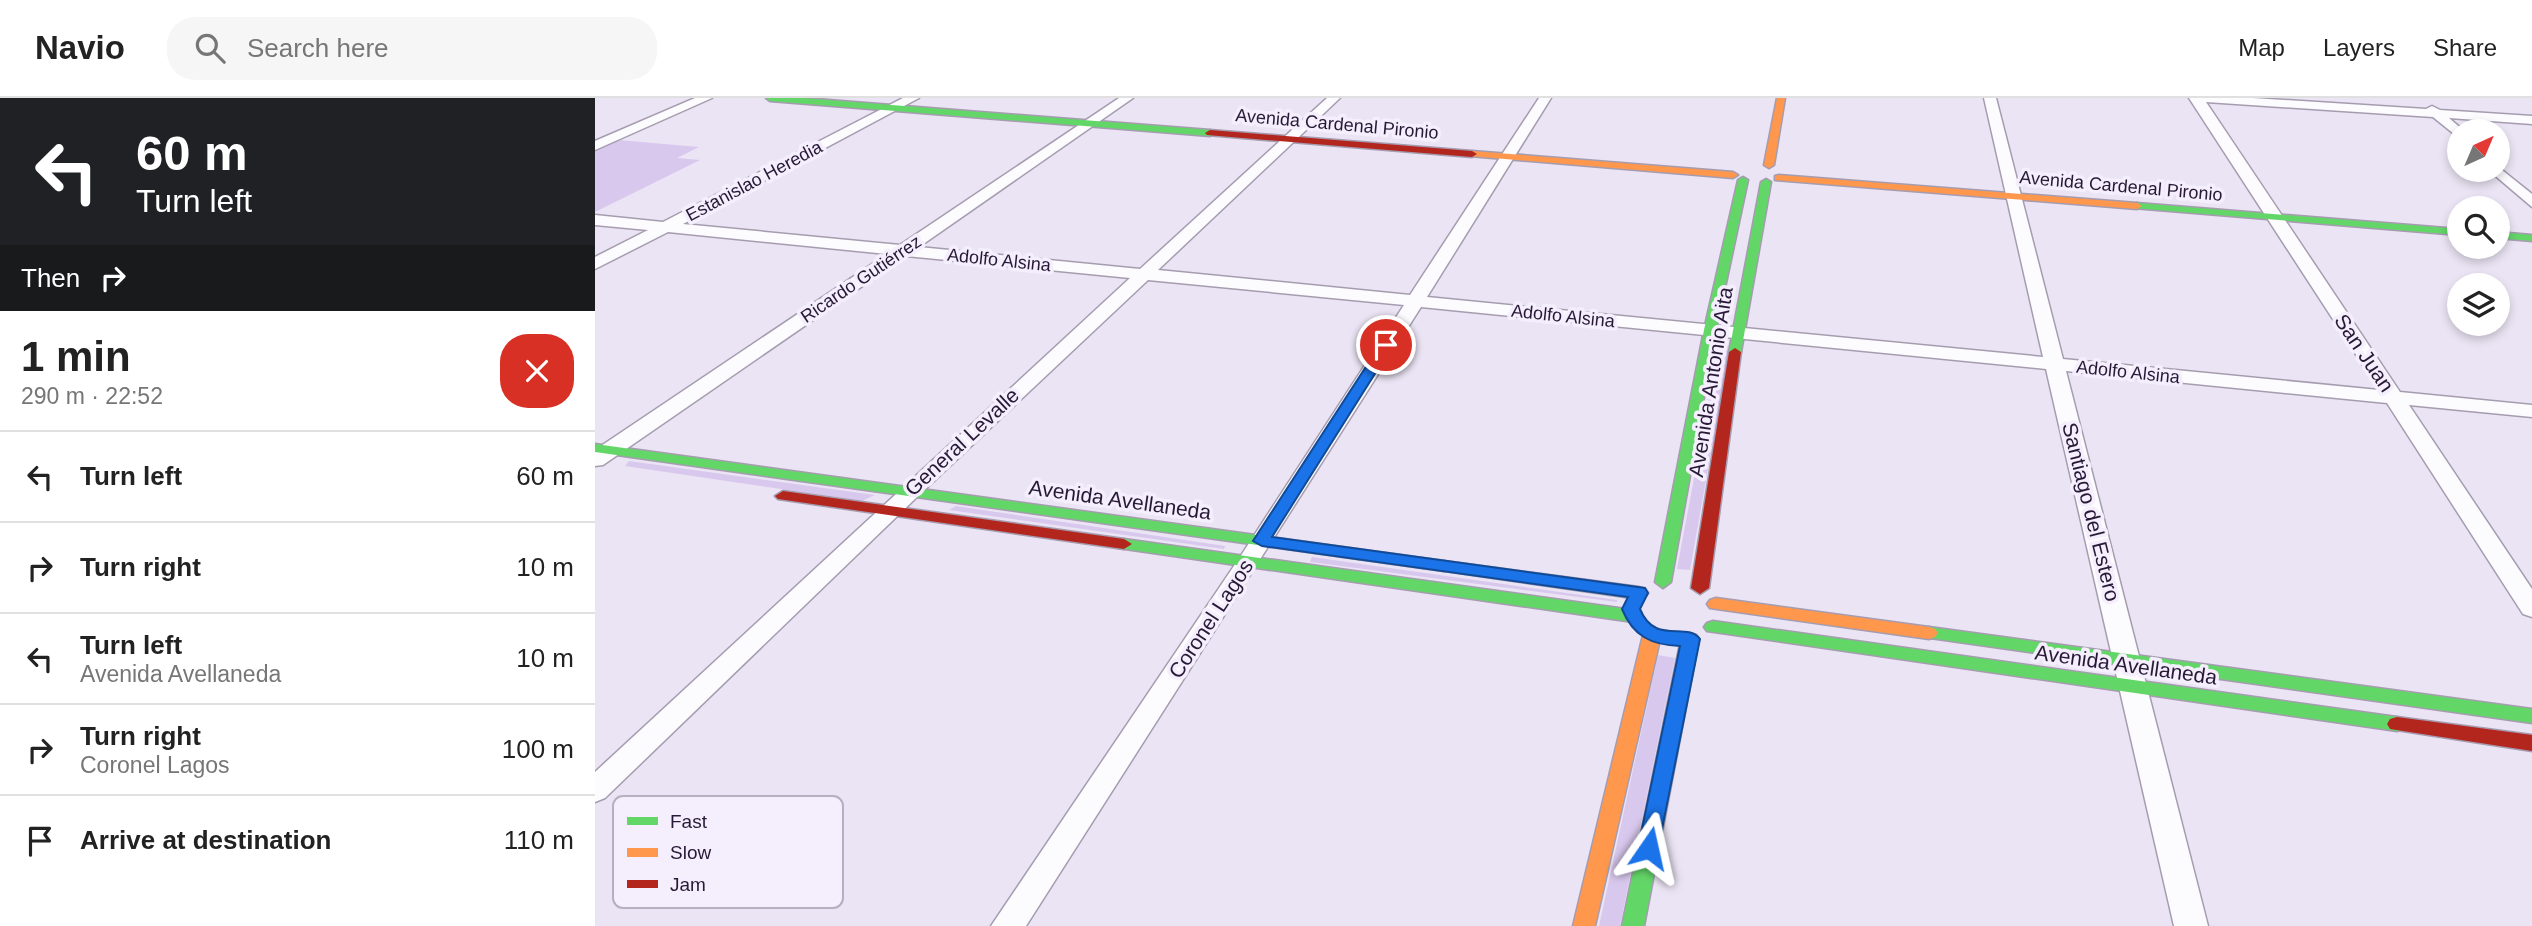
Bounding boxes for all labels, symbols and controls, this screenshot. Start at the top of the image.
search box [167,17,657,80]
text: Navio [35,29,125,66]
icon: search [191,29,229,67]
text: Search here [247,33,389,63]
text: Map [2238,34,2285,61]
text: Layers [2323,34,2395,61]
text: Share [2433,34,2497,61]
street label: Avenida Cardenal Pironio [1235,105,1439,143]
north arrow [2447,119,2509,182]
map controls [2447,119,2510,336]
icon: left [21,126,112,217]
text: 60 m [136,126,248,180]
street label: Estanislao Heredia [683,136,826,225]
street label: Avenida Cardenal Pironio [2019,167,2223,205]
text: Turn left [136,183,252,219]
button: search [2447,196,2510,259]
street label: Ricardo Gutiérrez [797,231,925,327]
street label: Adolfo Alsina [946,245,1053,275]
icon: right [94,259,132,297]
text: Then [21,263,80,293]
button: layers [2447,273,2510,336]
street label: Avenida Antonio Aita [1684,285,1737,479]
street label: Adolfo Alsina [1510,301,1617,331]
street label: San Juan [2330,310,2399,396]
pin [1356,315,1416,375]
icon: arrive [1367,326,1405,364]
text: 1 min [21,333,131,380]
button: close [500,334,574,408]
street label: Adolfo Alsina [2075,357,2182,387]
text: 290 m · 22:52 [21,383,163,409]
street label: General Levalle [900,383,1023,500]
street label: Santiago del Estero [2058,420,2125,604]
icon: left [21,458,59,496]
text: Turn left [80,461,182,491]
text: 60 m [516,461,574,491]
street label: Avenida Avellaneda [1027,475,1213,524]
icon: right [21,549,59,587]
text: Turn right [80,552,201,582]
text: 10 m [516,552,574,582]
street label: Coronel Lagos [1164,555,1257,682]
text: Turn left [80,630,182,660]
icon: left [21,640,59,678]
street label: Avenida Avellaneda [2033,640,2219,689]
text: 10 m [516,643,574,673]
text: Avenida Avellaneda [80,661,281,687]
text: Turn right [80,721,201,751]
icon: right [21,731,59,769]
text: 100 m [502,734,574,764]
text: Coronel Lagos [80,752,230,778]
legend [613,796,843,908]
text: Fast [670,811,708,832]
position arrow [1612,811,1686,885]
icon: arrive [21,822,59,860]
text: Arrive at destination [80,825,331,855]
text: 110 m [504,825,574,855]
text: Slow [670,842,711,863]
text: Jam [670,874,706,895]

